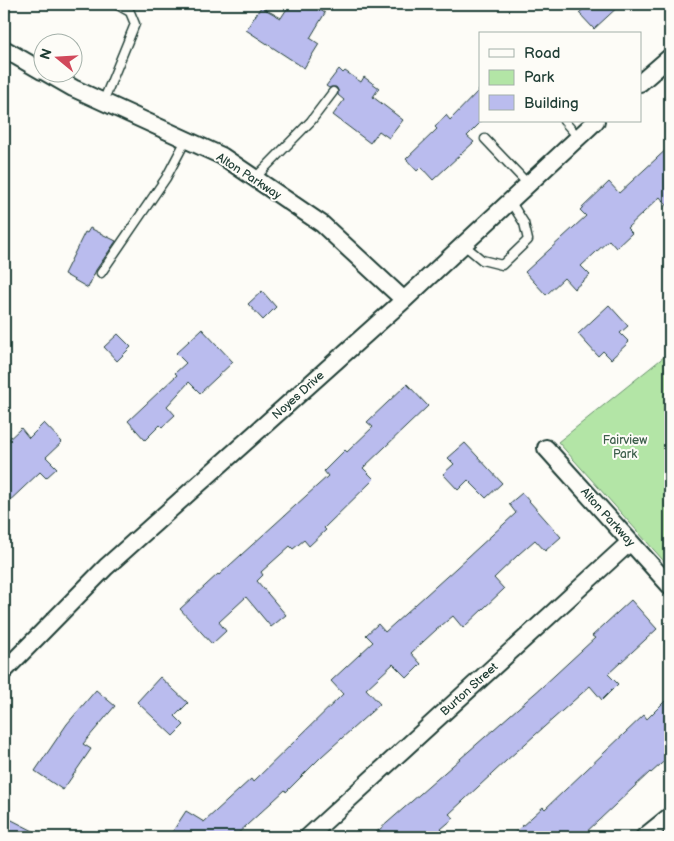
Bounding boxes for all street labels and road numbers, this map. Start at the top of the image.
street label: Alton Parkway [213,150,284,203]
street label: Noyes Drive [269,368,327,423]
street label: Alton Parkway [577,485,638,550]
street label: Burton Street [437,659,501,719]

